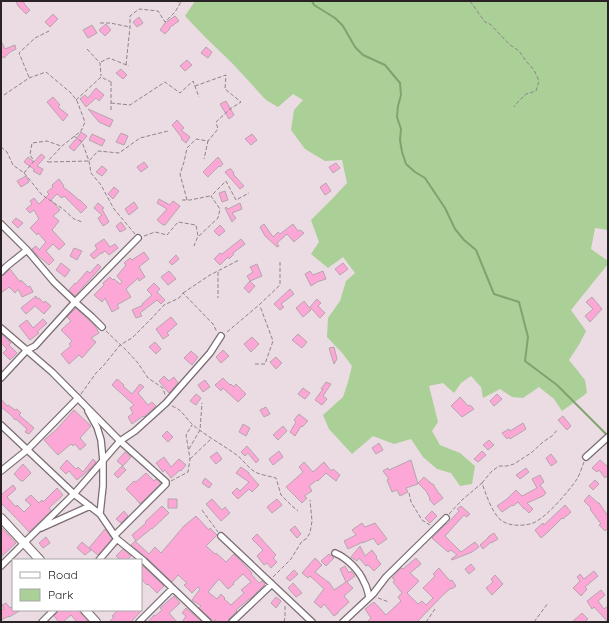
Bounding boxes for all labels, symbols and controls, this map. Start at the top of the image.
legend [12,559,142,611]
text: Road [48,567,78,582]
text: Park [48,587,73,602]

